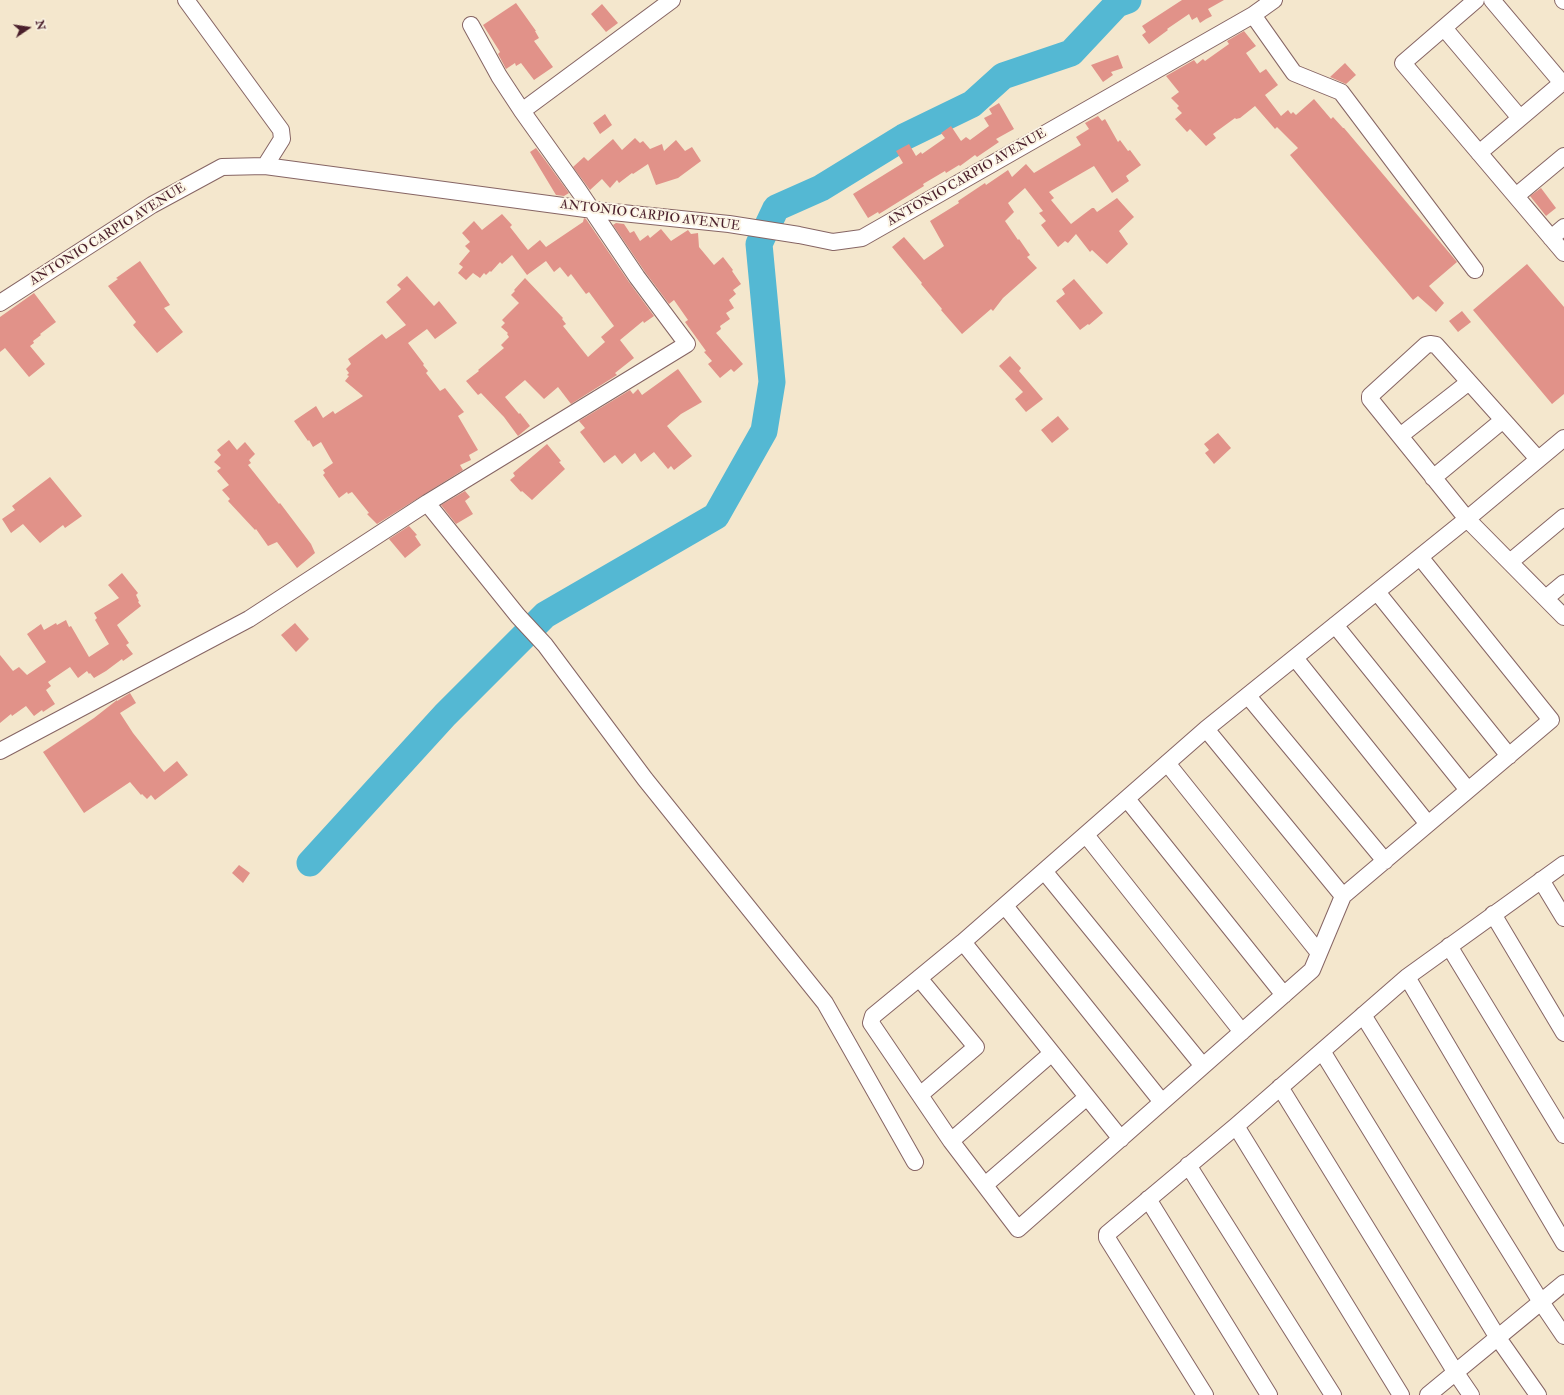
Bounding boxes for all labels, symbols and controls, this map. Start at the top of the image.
north arrow [8,8,48,48]
text: N [33,19,48,31]
street label: ANTONIO CARPIO AVENUE [885,126,1049,230]
street label: ANTONIO CARPIO AVENUE [27,180,189,290]
street label: ANTONIO CARPIO AVENUE [559,197,741,235]

